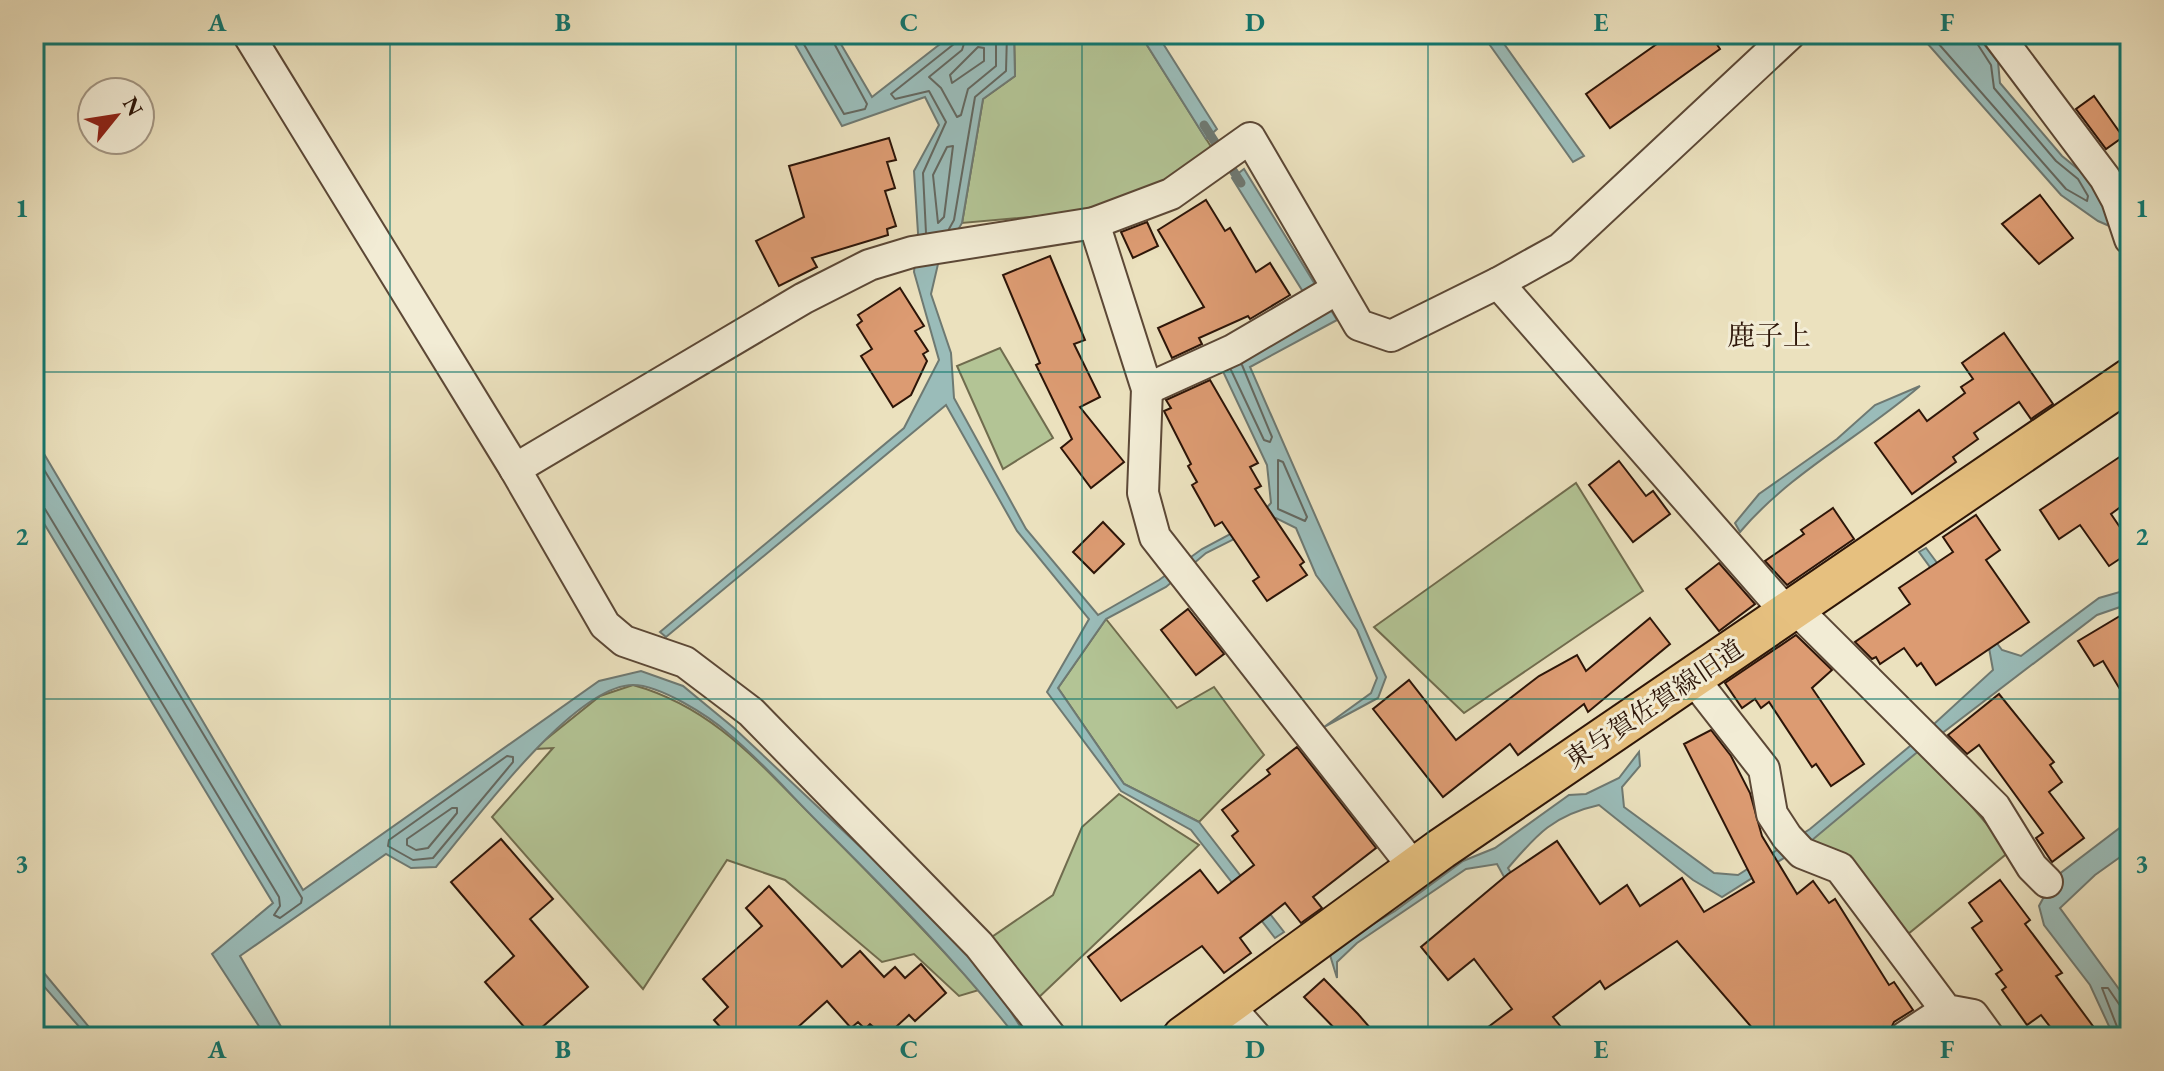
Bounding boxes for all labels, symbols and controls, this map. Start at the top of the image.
text: A [207,5,227,39]
text: B [555,5,571,39]
text: C [900,5,918,39]
text: D [1245,5,1265,39]
text: E [1594,5,1609,39]
text: F [1940,5,1954,39]
north arrow [76,76,156,156]
text: N [116,91,150,121]
text: 1 [15,191,29,225]
text: 1 [2135,191,2149,225]
district label: 鹿子上 [1727,317,1811,353]
text: 2 [15,519,29,553]
text: 2 [2135,519,2149,553]
street label: 東与賀佐賀線旧道 [1558,632,1750,776]
text: 3 [15,846,29,880]
text: 3 [2135,846,2149,880]
text: A [207,1032,227,1066]
text: B [555,1032,571,1066]
text: C [900,1032,918,1066]
text: D [1245,1032,1265,1066]
text: E [1594,1032,1609,1066]
text: F [1940,1032,1954,1066]

